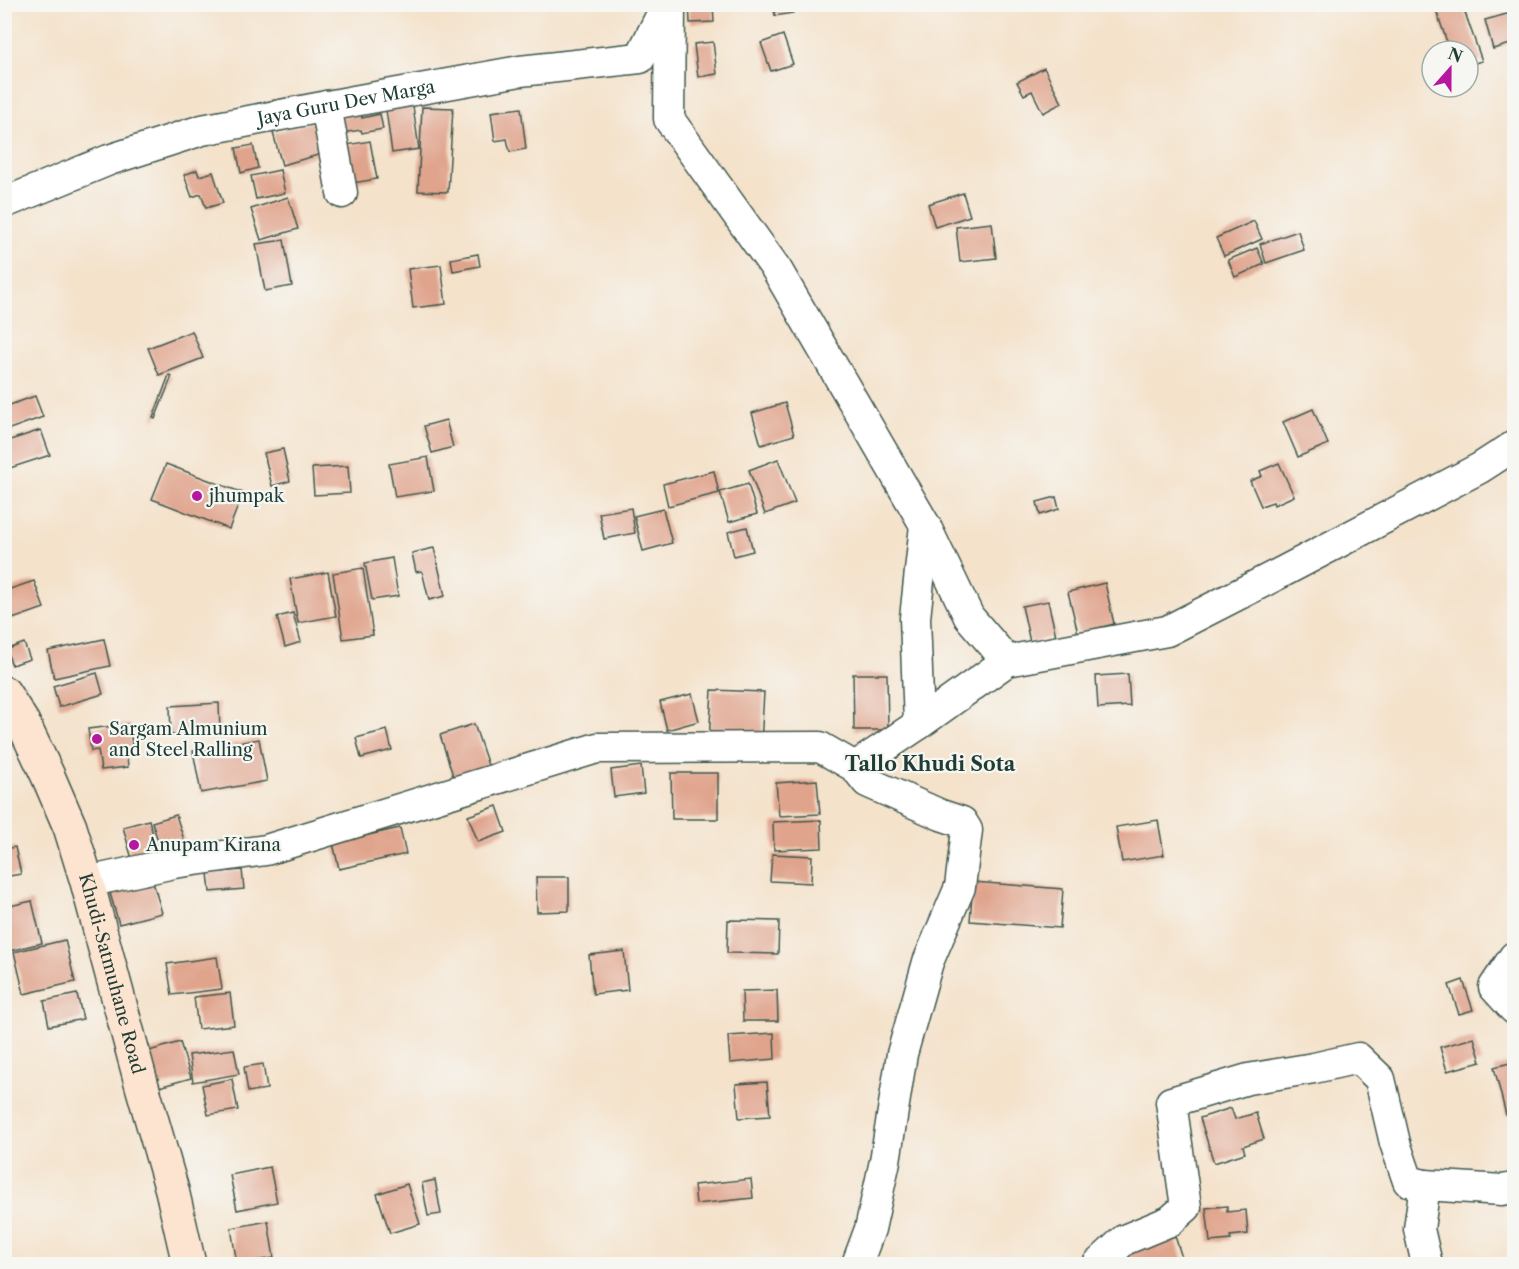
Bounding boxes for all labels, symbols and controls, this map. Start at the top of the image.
north arrow [1420,39,1480,99]
text: N [1445,43,1466,67]
street label: Jaya Guru Dev Marga [253,75,437,131]
place label: jhumpak [206,485,286,507]
marker: jhumpak [190,489,204,503]
place label: Sargam Almunium and Steel Ralling [109,718,268,761]
marker: Sargam Almunium and Steel Ralling [90,732,104,746]
district label: Tallo Khudi Sota [845,752,1016,776]
place label: Anupam Kirana [145,834,282,856]
marker: Anupam Kirana [127,838,141,852]
street label: Khudi-Satmuhane Road [74,870,149,1076]

